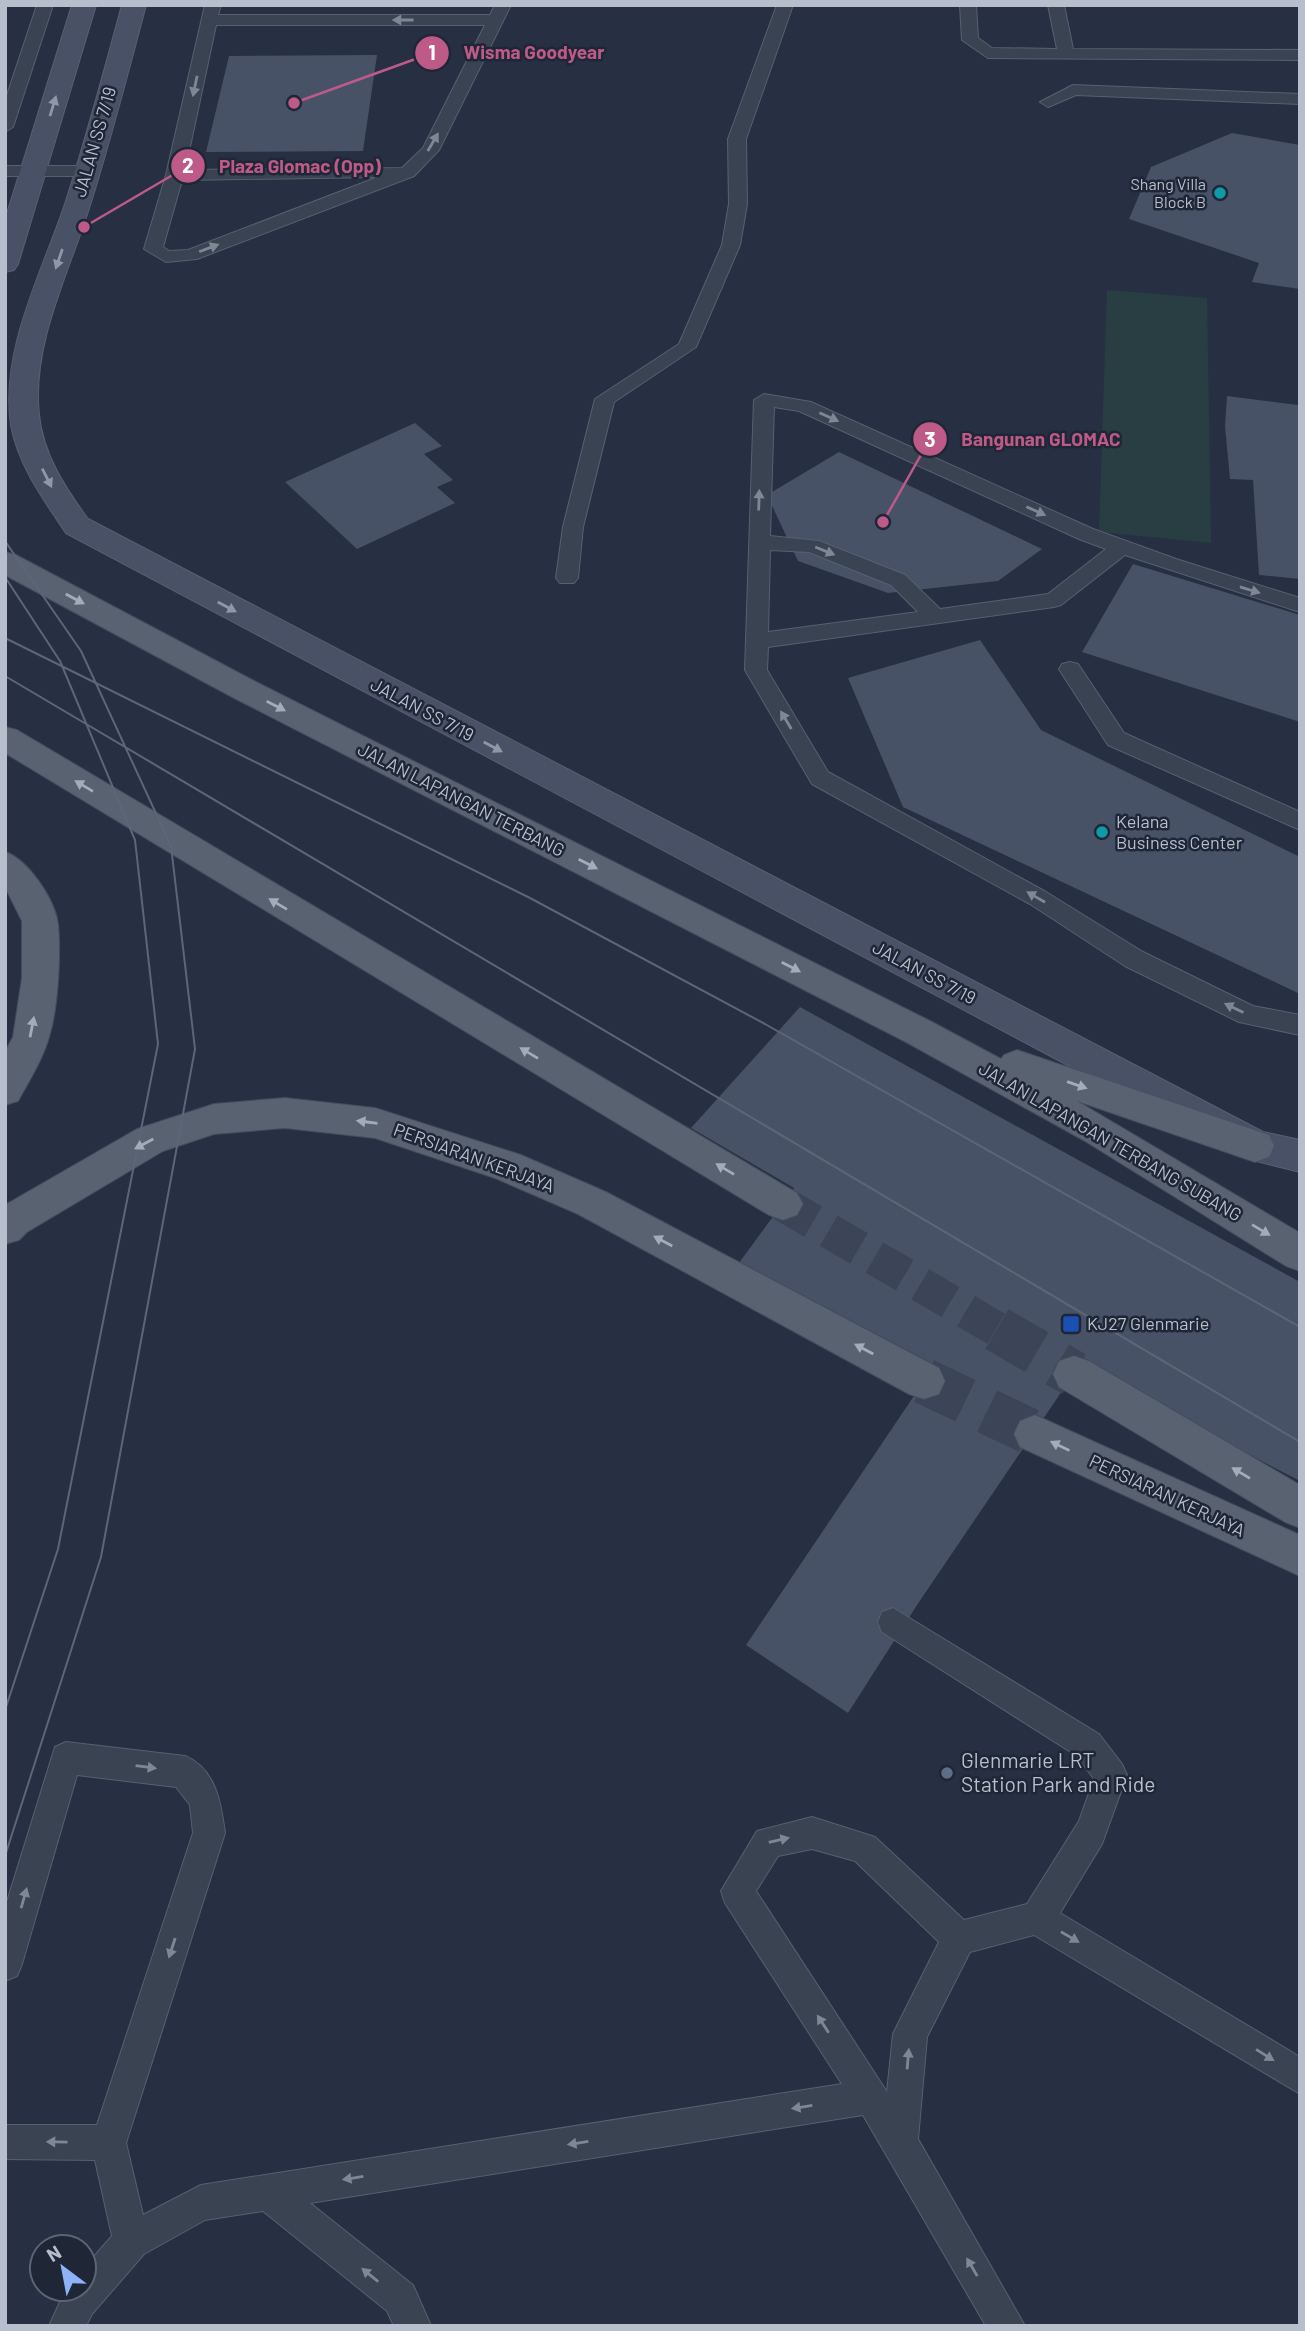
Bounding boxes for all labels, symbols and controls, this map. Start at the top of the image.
one-way arrow [391,14,413,26]
callout: Wisma Goodyear [415,33,618,73]
text: 1 [428,39,436,64]
text: Wisma Goodyear [464,40,605,63]
one-way arrow [189,75,200,97]
street label: JALAN SS 7/19 [68,84,120,199]
one-way arrow [49,95,59,116]
one-way arrow [426,133,439,152]
callout: Plaza Glomac (Opp) [170,146,395,186]
text: 2 [182,152,194,177]
text: Plaza Glomac (Opp) [219,154,381,177]
place label: Shang Villa Block B [1130,174,1206,211]
marker: Shang Villa Block B [1212,185,1228,201]
one-way arrow [198,243,219,254]
one-way arrow [53,249,64,270]
one-way arrow [819,411,839,423]
callout: Bangunan GLOMAC [913,419,1135,459]
text: 3 [924,426,936,451]
text: Bangunan GLOMAC [961,427,1121,450]
one-way arrow [41,468,52,488]
one-way arrow [754,489,765,511]
one-way arrow [1026,505,1046,517]
one-way arrow [815,545,836,556]
one-way arrow [1239,585,1260,595]
one-way arrow [65,593,85,604]
one-way arrow [217,601,237,612]
street label: JALAN SS 7/19 [367,673,478,746]
one-way arrow [266,700,286,712]
one-way arrow [779,710,792,729]
street label: JALAN LAPANGAN TERBANG [354,737,568,861]
one-way arrow [483,741,503,752]
one-way arrow [74,779,93,792]
place label: Kelana Business Center [1116,810,1243,853]
marker: Kelana Business Center [1094,824,1110,840]
one-way arrow [578,859,598,870]
one-way arrow [1027,891,1046,903]
one-way arrow [268,898,288,910]
street label: JALAN SS 7/19 [869,936,980,1009]
one-way arrow [781,962,801,973]
one-way arrow [1224,1003,1244,1014]
one-way arrow [27,1016,38,1038]
one-way arrow [519,1047,539,1059]
street label: JALAN LAPANGAN TERBANG SUBANG [975,1057,1246,1226]
one-way arrow [1066,1081,1087,1091]
one-way arrow [355,1116,377,1127]
street label: PERSIARAN KERJAYA [391,1118,558,1196]
one-way arrow [135,1138,154,1150]
one-way arrow [715,1163,734,1175]
one-way arrow [1252,1224,1271,1236]
one-way arrow [653,1235,673,1247]
place label: KJ27 Glenmarie [1087,1312,1209,1334]
marker: KJ27 Glenmarie [1061,1314,1081,1334]
one-way arrow [854,1343,873,1355]
one-way arrow [1050,1440,1070,1451]
street label: PERSIARAN KERJAYA [1086,1449,1249,1541]
one-way arrow [1231,1468,1251,1480]
place label: Glenmarie LRT Station Park and Ride [961,1747,1155,1796]
one-way arrow [136,1762,158,1773]
marker: Glenmarie LRT Station Park and Ride [939,1765,955,1781]
one-way arrow [768,1834,790,1845]
one-way arrow [20,1887,30,1908]
one-way arrow [1061,1931,1080,1943]
one-way arrow [166,1937,177,1958]
one-way arrow [816,2014,829,2033]
one-way arrow [902,2048,913,2070]
one-way arrow [1255,2048,1274,2061]
one-way arrow [791,2102,813,2113]
one-way arrow [46,2137,68,2148]
one-way arrow [567,2138,589,2149]
one-way arrow [342,2173,364,2184]
north arrow [28,2233,98,2303]
text: N [42,2240,65,2266]
one-way arrow [966,2257,978,2276]
one-way arrow [362,2267,380,2282]

